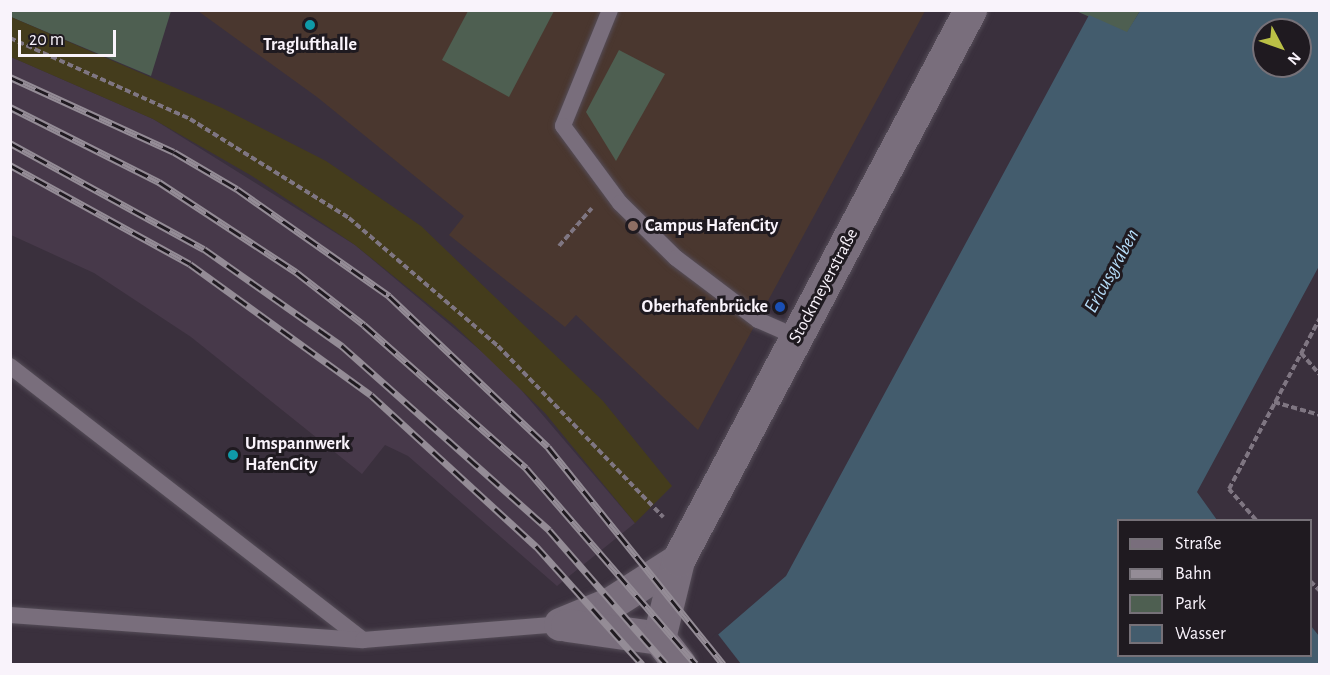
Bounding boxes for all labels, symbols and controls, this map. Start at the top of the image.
scale bar [21,18,118,56]
marker: Traglufthalle [303,18,317,32]
north arrow [1252,18,1312,78]
text: 20 m [29,31,64,49]
place label: Traglufthalle [263,34,357,56]
text: N [1284,49,1304,68]
place label: Campus HafenCity [645,215,778,237]
marker: Campus HafenCity [626,219,640,233]
street label: Stockmeyerstraße [785,225,863,347]
water label: Ericusgraben [1079,225,1145,317]
place label: Oberhafenbrücke [642,296,768,318]
marker: Oberhafenbrücke [773,300,787,314]
place label: Umspannwerk HafenCity [245,434,350,476]
marker: Umspannwerk HafenCity [226,448,240,462]
legend [1117,519,1312,657]
text: Straße [1175,535,1221,553]
text: Bahn [1175,565,1211,583]
text: Park [1175,595,1206,613]
text: Wasser [1175,625,1226,643]

